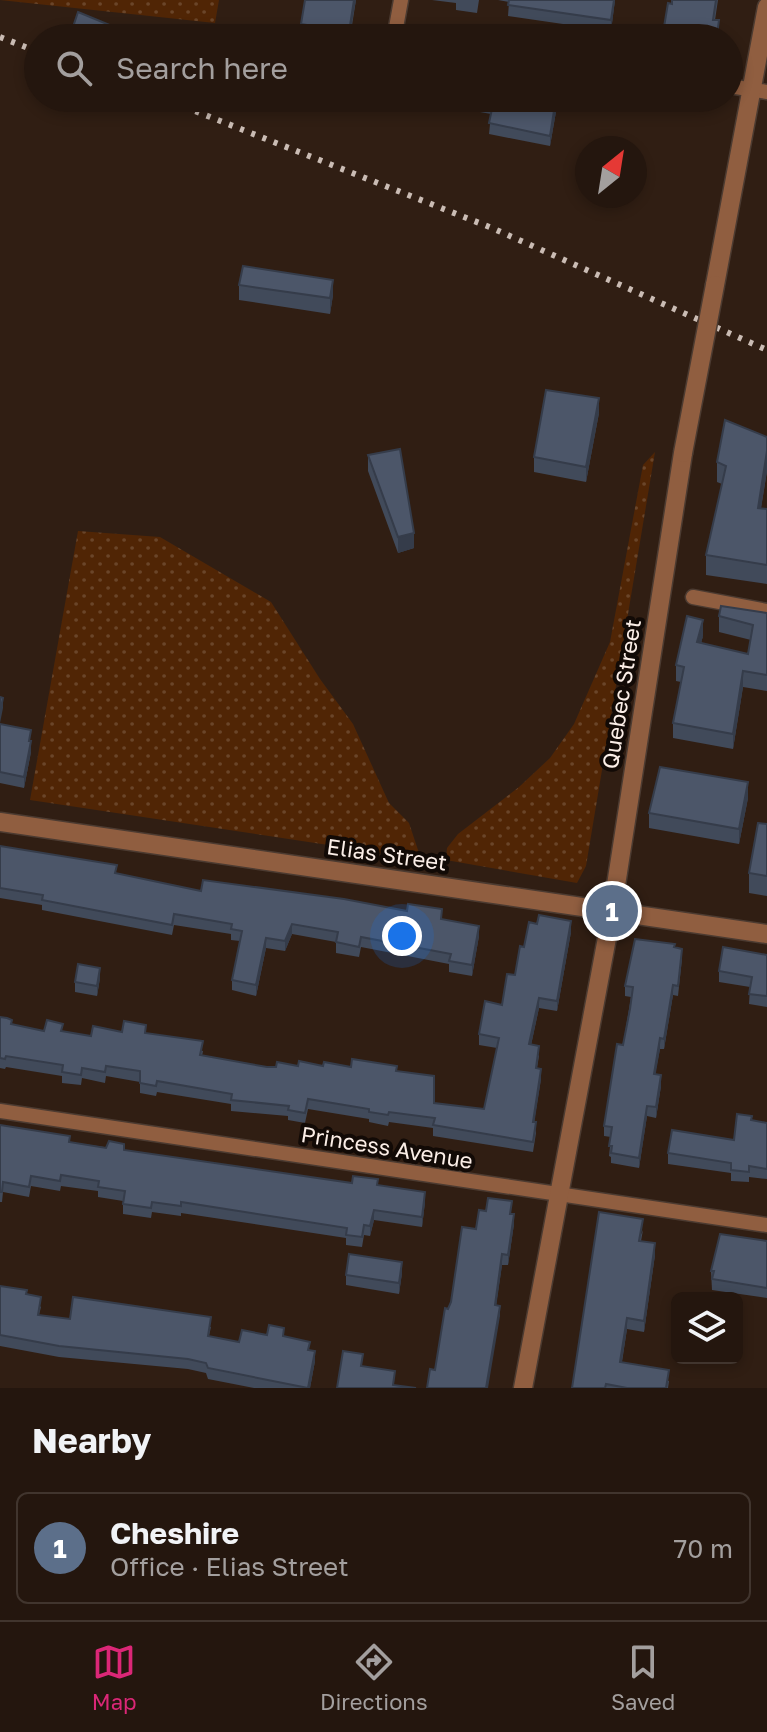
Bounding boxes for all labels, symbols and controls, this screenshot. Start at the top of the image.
search box [24,24,743,112]
icon: search [52,46,96,90]
text: Search here [116,50,288,86]
north arrow [575,136,647,208]
street label: Quebec Street [596,617,646,771]
street label: Elias Street [325,832,449,876]
pin: 1 [586,881,638,941]
your location [382,916,422,956]
street label: Princess Avenue [299,1120,475,1174]
map controls [671,1292,743,1364]
button: layers [671,1292,743,1364]
text: Nearby [32,1420,152,1460]
text: Cheshire [110,1515,239,1551]
text: 1 [53,1533,67,1564]
text: 70 m [674,1533,733,1564]
text: Office · Elias Street [110,1551,349,1582]
tab: Map [92,1640,137,1715]
tab: Directions [320,1640,428,1715]
tab: Saved [611,1640,675,1715]

